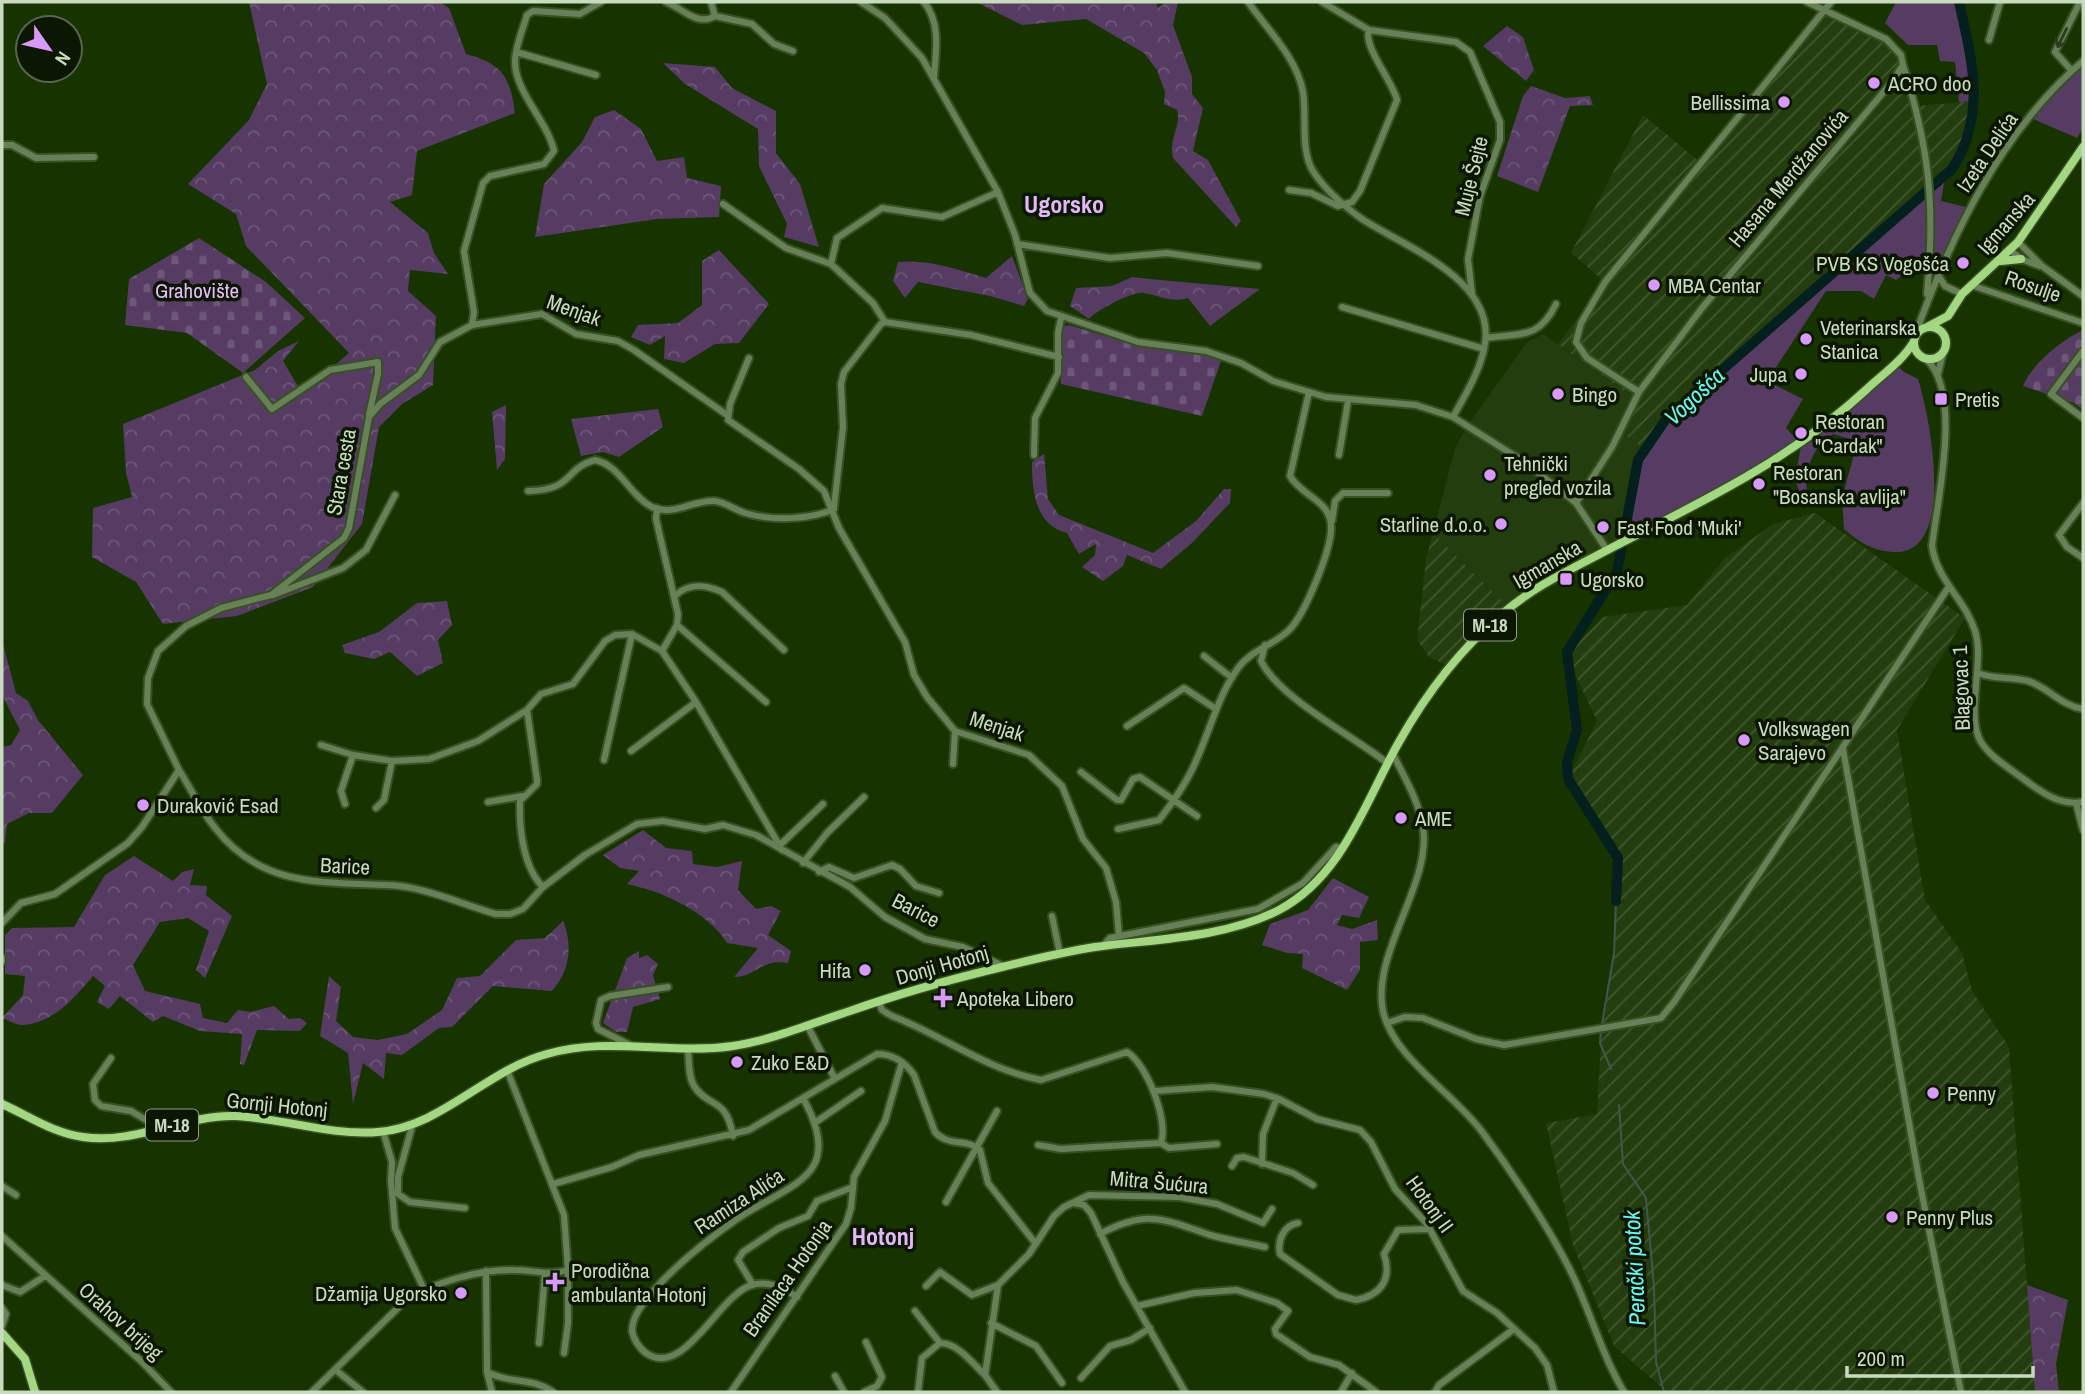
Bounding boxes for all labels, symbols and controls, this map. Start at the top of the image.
north arrow [14,14,84,84]
one-way arrow [2055,27,2068,48]
text: N [49,47,77,70]
place label: ACRO doo [1887,69,1971,98]
marker: ACRO doo [1866,75,1882,91]
place label: Bellissima [1691,88,1770,117]
marker: Bellissima [1776,94,1792,110]
street label: Hasana Merdžanovića [1722,102,1855,253]
street label: Izeta Delića [1950,106,2025,198]
street label: Muje Šejte [1447,133,1495,219]
street label: Igmanska [1971,185,2042,261]
district label: Ugorsko [1024,188,1104,220]
place label: PVB KS Vogošća [1816,249,1949,278]
marker: PVB KS Vogošća [1955,255,1971,271]
street label: Rosulje [2001,263,2065,309]
place label: MBA Centar [1668,271,1761,300]
park label: Grahovište [155,276,239,305]
marker: MBA Centar [1646,277,1662,293]
street label: Menjak [543,287,605,333]
place label: Veterinarska Stanica [1820,313,1917,366]
marker: Veterinarska Stanica [1798,331,1814,347]
water label: Vogošća [1657,360,1731,432]
place label: Jupa [1750,360,1787,389]
marker: Jupa [1793,366,1809,382]
place label: Bingo [1572,380,1617,409]
place label: Pretis [1955,385,2000,414]
marker: Bingo [1550,386,1566,402]
marker: Pretis [1933,391,1949,407]
place label: Restoran "Cardak" [1815,407,1885,460]
marker: Restoran "Cardak" [1793,425,1809,441]
street label: Stara cesta [319,426,363,517]
place label: Tehnički pregled vozila [1504,449,1612,502]
place label: Restoran "Bosanska avlija" [1773,458,1906,511]
marker: Tehnički pregled vozila [1482,467,1498,483]
marker: Restoran "Bosanska avlija" [1751,476,1767,492]
place label: Starline d.o.o. [1380,510,1487,539]
place label: Fast Food 'Muki' [1617,513,1742,542]
marker: Starline d.o.o. [1493,516,1509,532]
marker: Fast Food 'Muki' [1595,519,1611,535]
street label: Igmanska [1507,533,1587,595]
place label: Ugorsko [1580,565,1644,594]
marker: Ugorsko [1558,571,1574,587]
road number: M-18 [1464,610,1516,640]
street label: Blagovac 1 [1945,645,1977,731]
street label: Menjak [966,704,1028,748]
place label: Volkswagen Sarajevo [1758,714,1850,767]
marker: Volkswagen Sarajevo [1736,732,1752,748]
place label: Duraković Esad [157,791,279,820]
marker: Duraković Esad [135,797,151,813]
place label: AME [1414,804,1452,833]
marker: AME [1393,810,1409,826]
street label: Barice [319,850,371,882]
street label: Barice [887,886,945,934]
street label: Donji Hotonj [892,938,992,992]
place label: Hifa [819,956,851,985]
marker: Hifa [857,962,873,978]
place label: Apoteka Libero [956,984,1074,1013]
marker: Apoteka Libero [935,990,951,1006]
place label: Zuko E&D [751,1048,829,1077]
marker: Zuko E&D [729,1054,745,1070]
place label: Penny [1947,1079,1996,1108]
street label: Gornji Hotonj [225,1085,329,1125]
marker: Penny [1925,1085,1941,1101]
road number: M-18 [146,1110,198,1140]
street label: Ramiza Alića [689,1161,790,1241]
street label: Mitra Šućura [1109,1163,1210,1201]
street label: Hotonj II [1399,1170,1461,1238]
place label: Penny Plus [1906,1203,1993,1232]
water label: Perački potok [1615,1208,1652,1326]
marker: Penny Plus [1884,1209,1900,1225]
street label: Branilaca Hotonja [736,1213,838,1342]
district label: Hotonj [852,1220,914,1252]
place label: Porodična ambulanta Hotonj [571,1256,706,1309]
marker: Porodična ambulanta Hotonj [545,1272,565,1292]
street label: Orahov brijeg [73,1275,170,1367]
place label: Džamija Ugorsko [315,1279,447,1308]
marker: Džamija Ugorsko [453,1285,469,1301]
scale bar [1847,1334,2032,1378]
text: 200 m [1857,1344,1905,1373]

